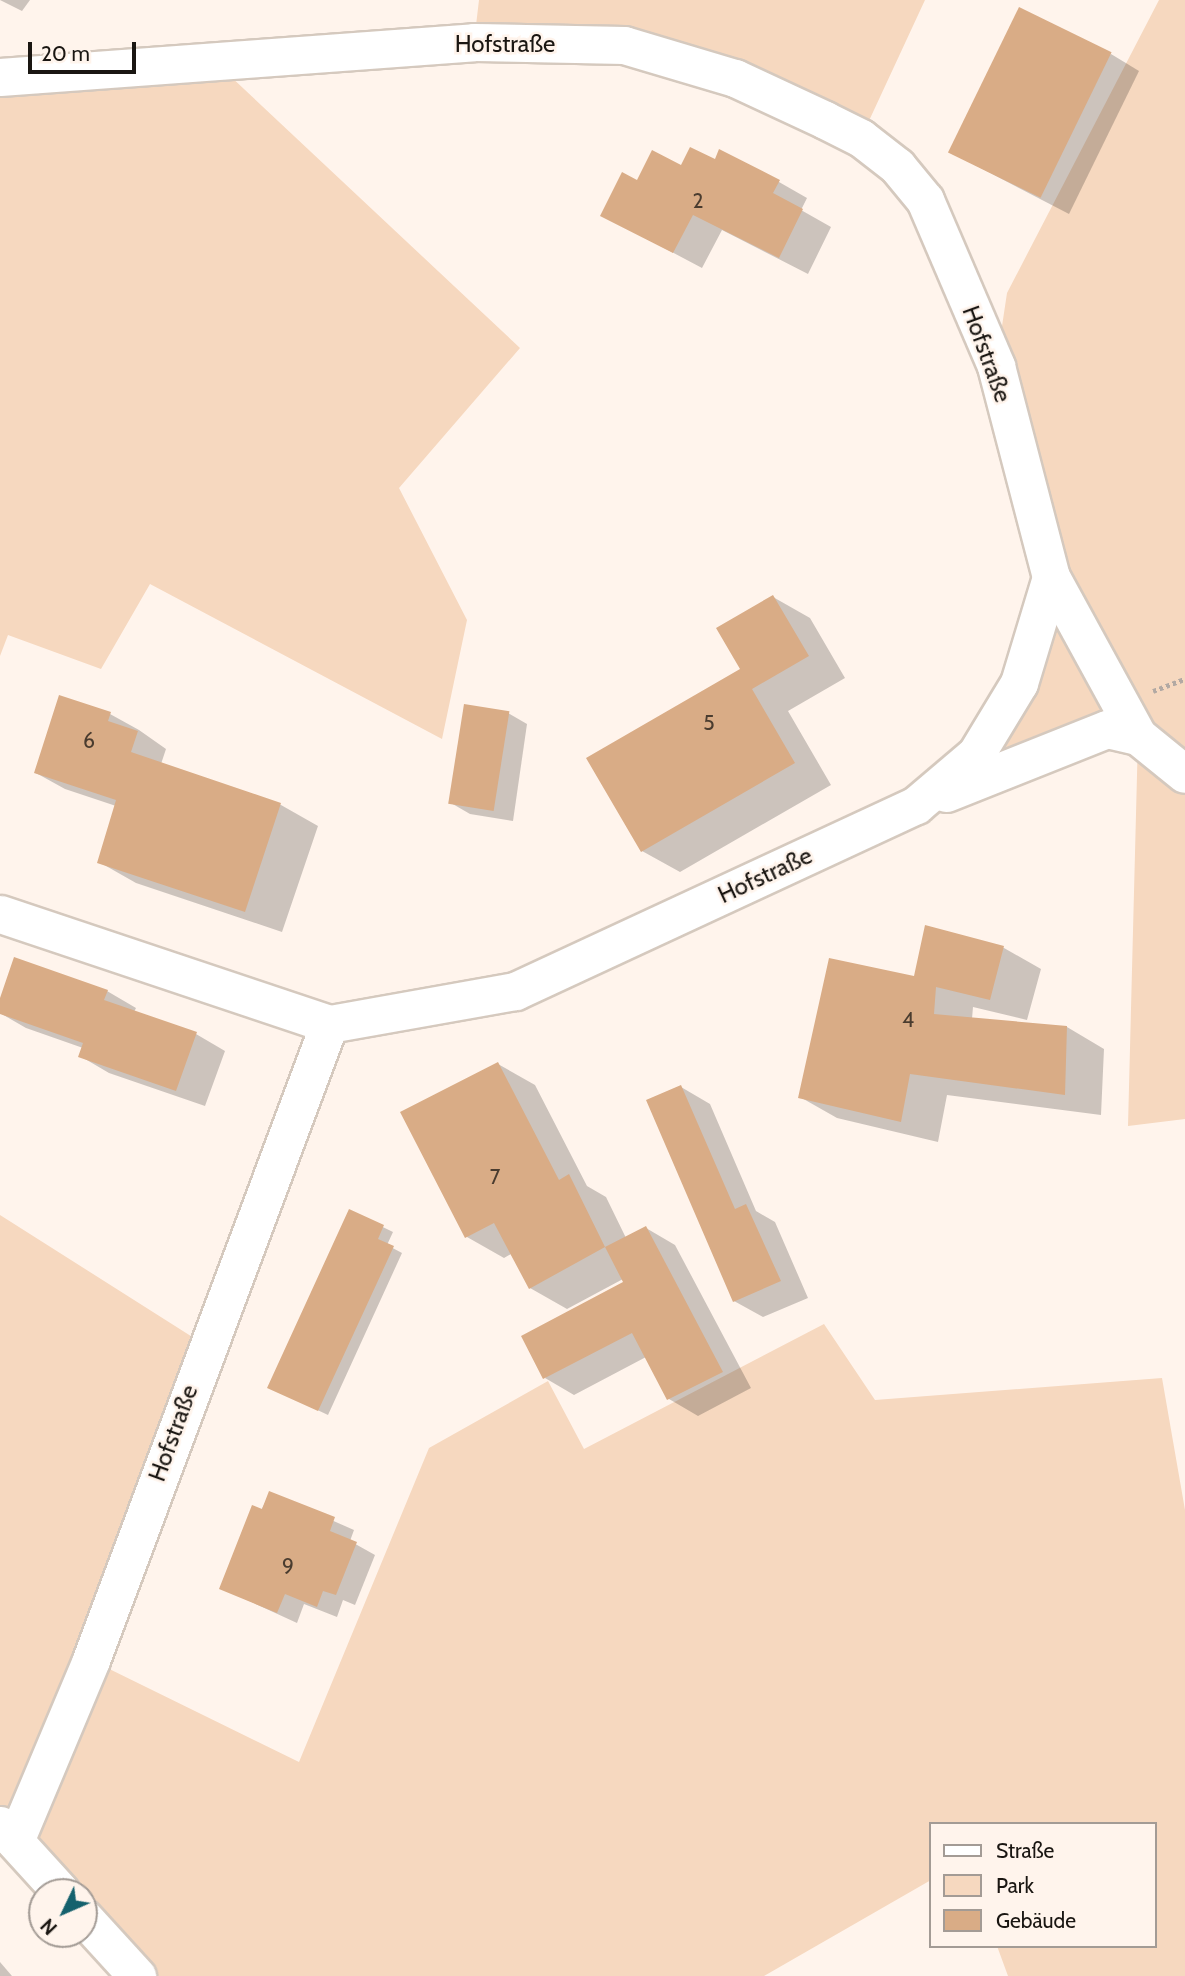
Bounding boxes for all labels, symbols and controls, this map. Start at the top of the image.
scale bar [32,28,140,72]
street label: Hofstraße [455,30,555,58]
text: 20 m [41,41,90,66]
house number: 2 [692,188,704,214]
street label: Hofstraße [956,302,1018,406]
house number: 5 [703,710,715,736]
house number: 6 [83,728,95,754]
street label: Hofstraße [713,841,817,909]
house number: 4 [902,1007,914,1033]
house number: 7 [490,1164,500,1190]
street label: Hofstraße [142,1381,204,1485]
house number: 9 [282,1553,294,1579]
legend [930,1822,1157,1948]
text: Straße [996,1838,1054,1863]
text: Park [996,1873,1034,1898]
north arrow [28,1878,98,1948]
text: Gebäude [996,1908,1076,1933]
text: N [36,1914,62,1939]

